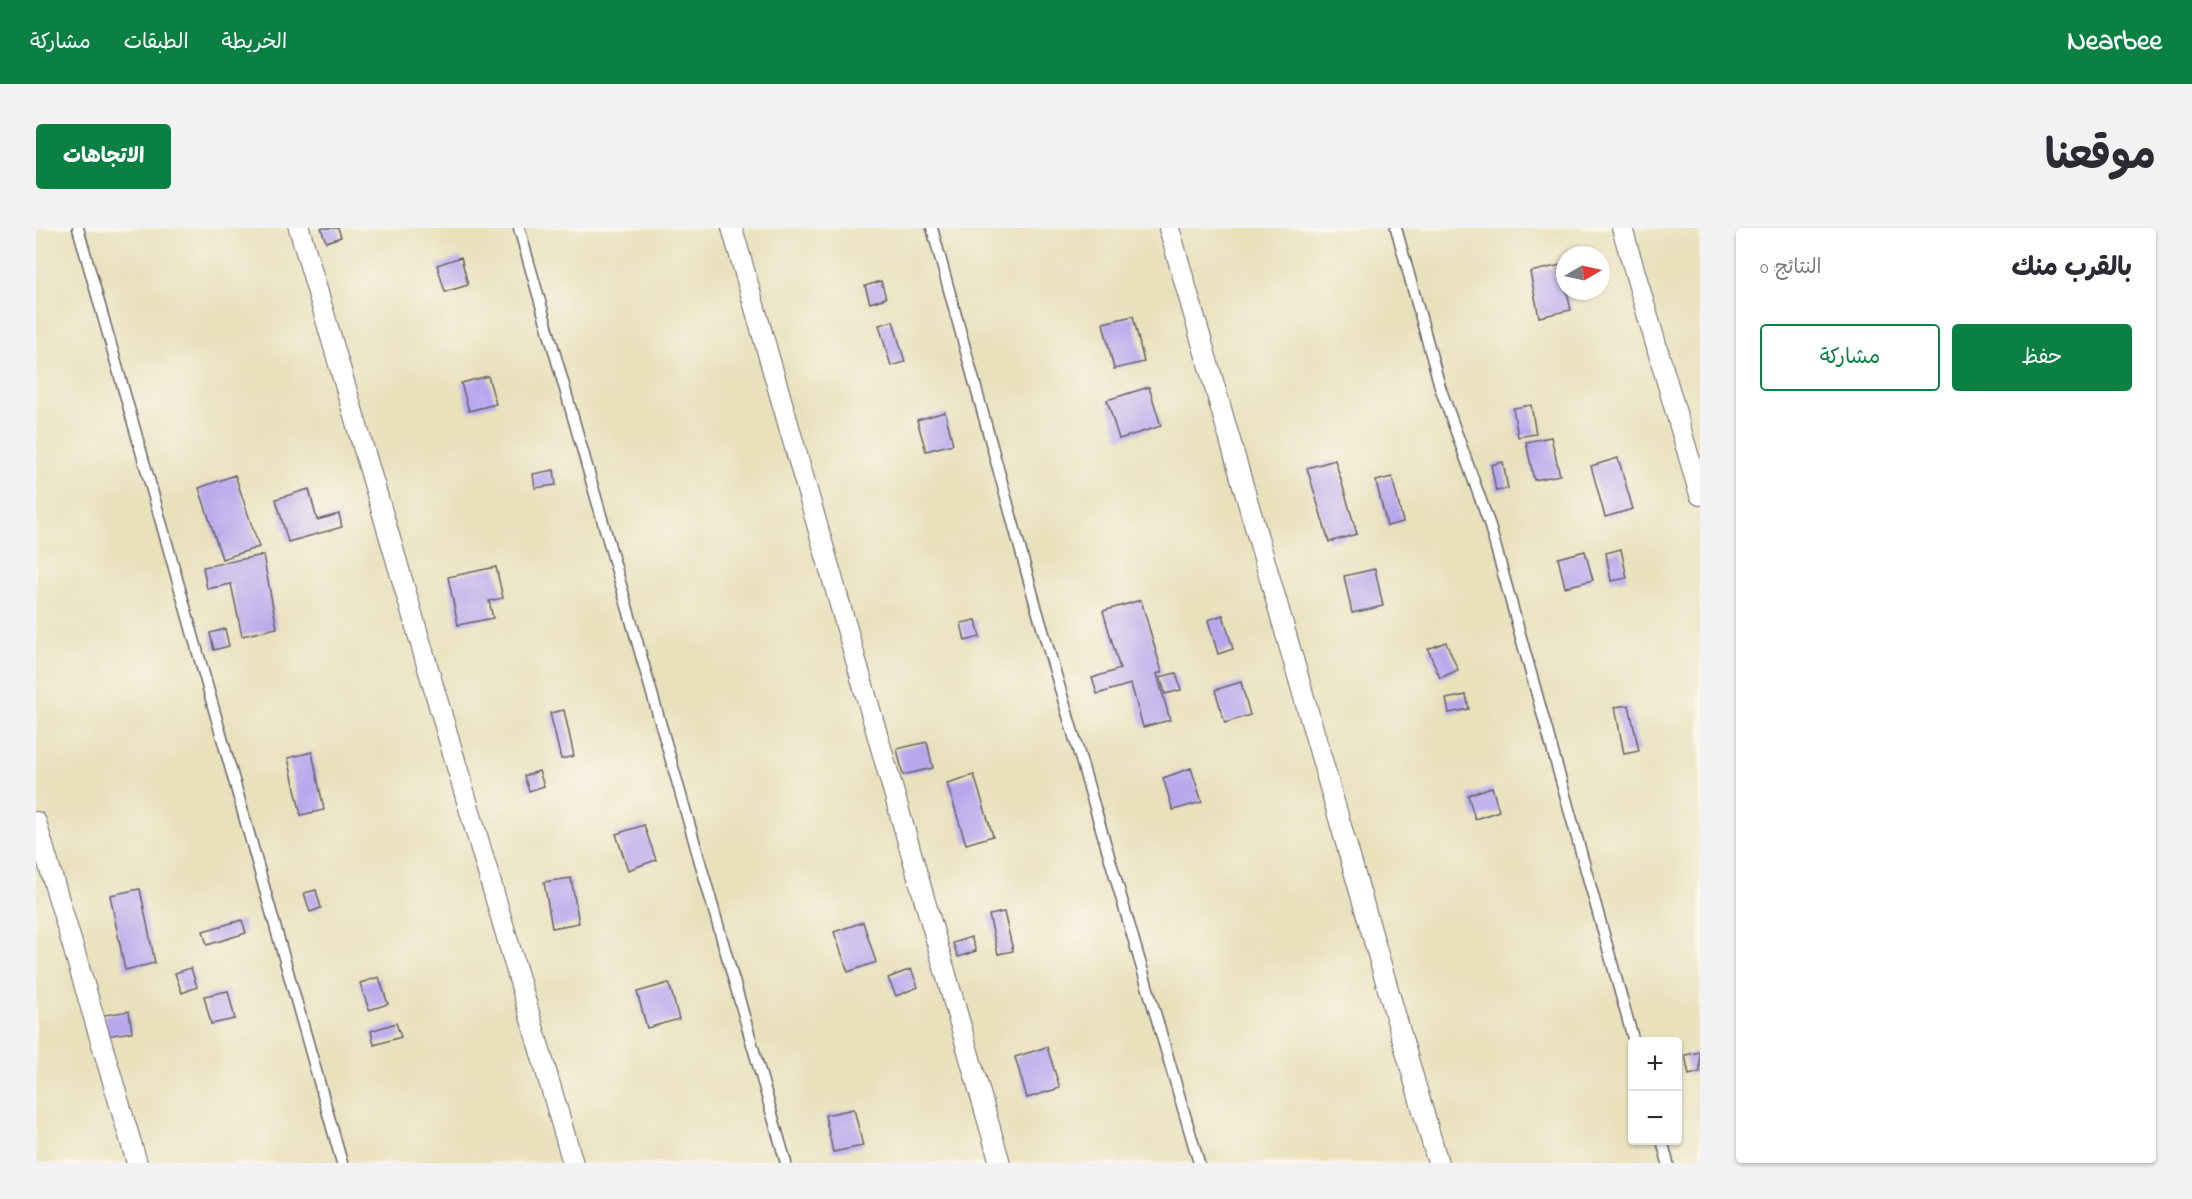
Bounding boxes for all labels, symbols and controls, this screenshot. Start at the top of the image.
text: Nearbee [2067,22,2162,63]
text: مشاركة [30,28,91,58]
text: الطبقات [124,28,189,58]
text: الخريطة [222,28,287,58]
button: الاتجاهات [36,124,171,189]
text: موقعنا [2045,127,2156,188]
north arrow [1556,246,1610,300]
text: بالقرب منك [2011,250,2132,288]
text: النتائج: 0 [1760,254,1821,283]
button: مشاركة [1760,324,1940,391]
button: حفظ [1952,324,2132,391]
map controls [1628,1037,1682,1145]
button: + [1628,1037,1682,1091]
button: − [1628,1091,1682,1145]

